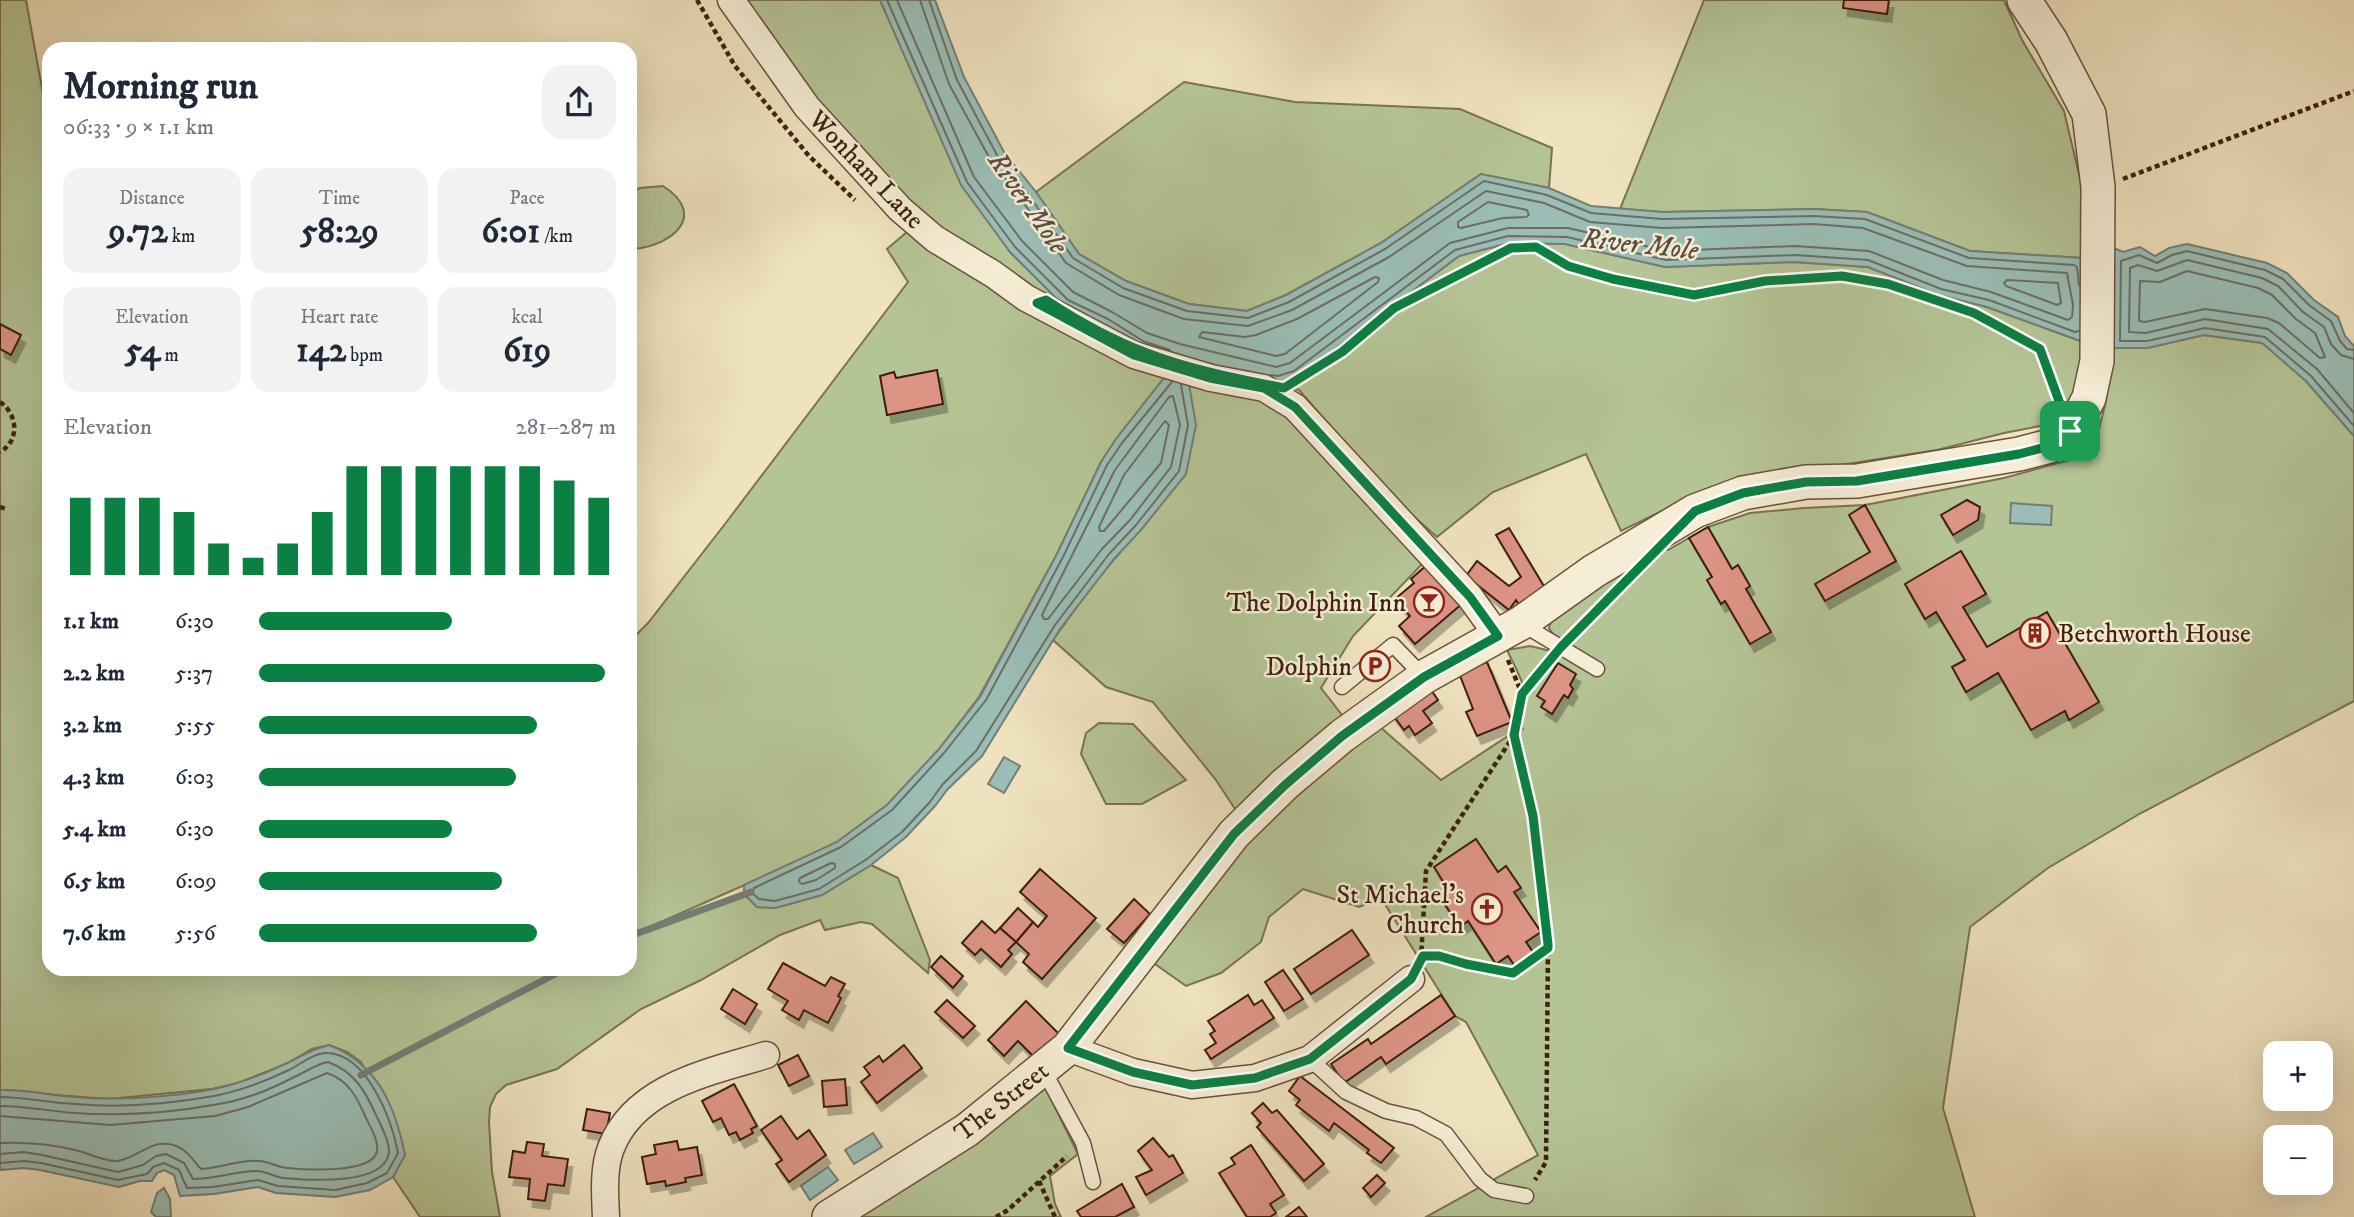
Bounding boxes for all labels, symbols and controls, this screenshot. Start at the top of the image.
text: Morning run [63,63,258,111]
button: share [542,65,616,139]
street label: Wonham Lane [800,103,931,236]
text: 06:33 · 9 × 1.1 km [63,113,214,142]
water label: River Mole [979,144,1077,262]
text: Distance [119,187,185,210]
text: Time [319,187,360,210]
text: Pace [510,187,545,210]
text: 9.72 [108,210,168,254]
text: 58:29 [300,210,379,254]
text: 6:01 [481,210,540,254]
water label: River Mole [1579,221,1701,268]
text: km [168,225,195,248]
text: /km [540,225,573,248]
text: Elevation [115,306,189,329]
text: Heart rate [301,306,378,329]
text: kcal [512,306,543,329]
text: 54 [125,329,160,373]
text: 142 [296,329,346,373]
text: 619 [503,329,551,373]
text: m [160,344,179,367]
text: bpm [346,344,383,367]
pin [2040,401,2100,461]
icon: arrive [2051,412,2089,450]
text: Elevation [63,413,152,442]
text: 281–287 m [515,413,616,442]
bar icon: The Dolphin Inn [1412,585,1446,619]
place label: The Dolphin Inn [1226,587,1406,620]
text: 1.1 km [63,607,119,636]
text: 6:30 [175,607,214,636]
building icon: Betchworth House [2018,616,2052,650]
place label: Betchworth House [2058,618,2251,651]
parking icon: Dolphin [1358,649,1392,683]
place label: Dolphin [1265,651,1352,684]
text: 2.2 km [63,659,125,688]
text: 5:37 [175,659,213,688]
text: 3.2 km [63,711,122,740]
text: 5:55 [175,711,215,740]
text: 4.3 km [63,763,124,792]
text: 6:03 [175,763,214,792]
text: 5.4 km [63,815,126,844]
text: 6:30 [175,815,214,844]
text: 6.5 km [63,867,125,896]
text: 6:09 [175,867,217,896]
place label: St Michael's Church [1337,879,1464,942]
church icon: St Michael's Church [1470,892,1504,926]
text: 7.6 km [63,919,126,948]
text: 5:56 [175,919,216,948]
map controls [2263,1041,2333,1195]
button: + [2263,1041,2333,1111]
street label: The Street [948,1055,1056,1149]
button: − [2263,1125,2333,1195]

